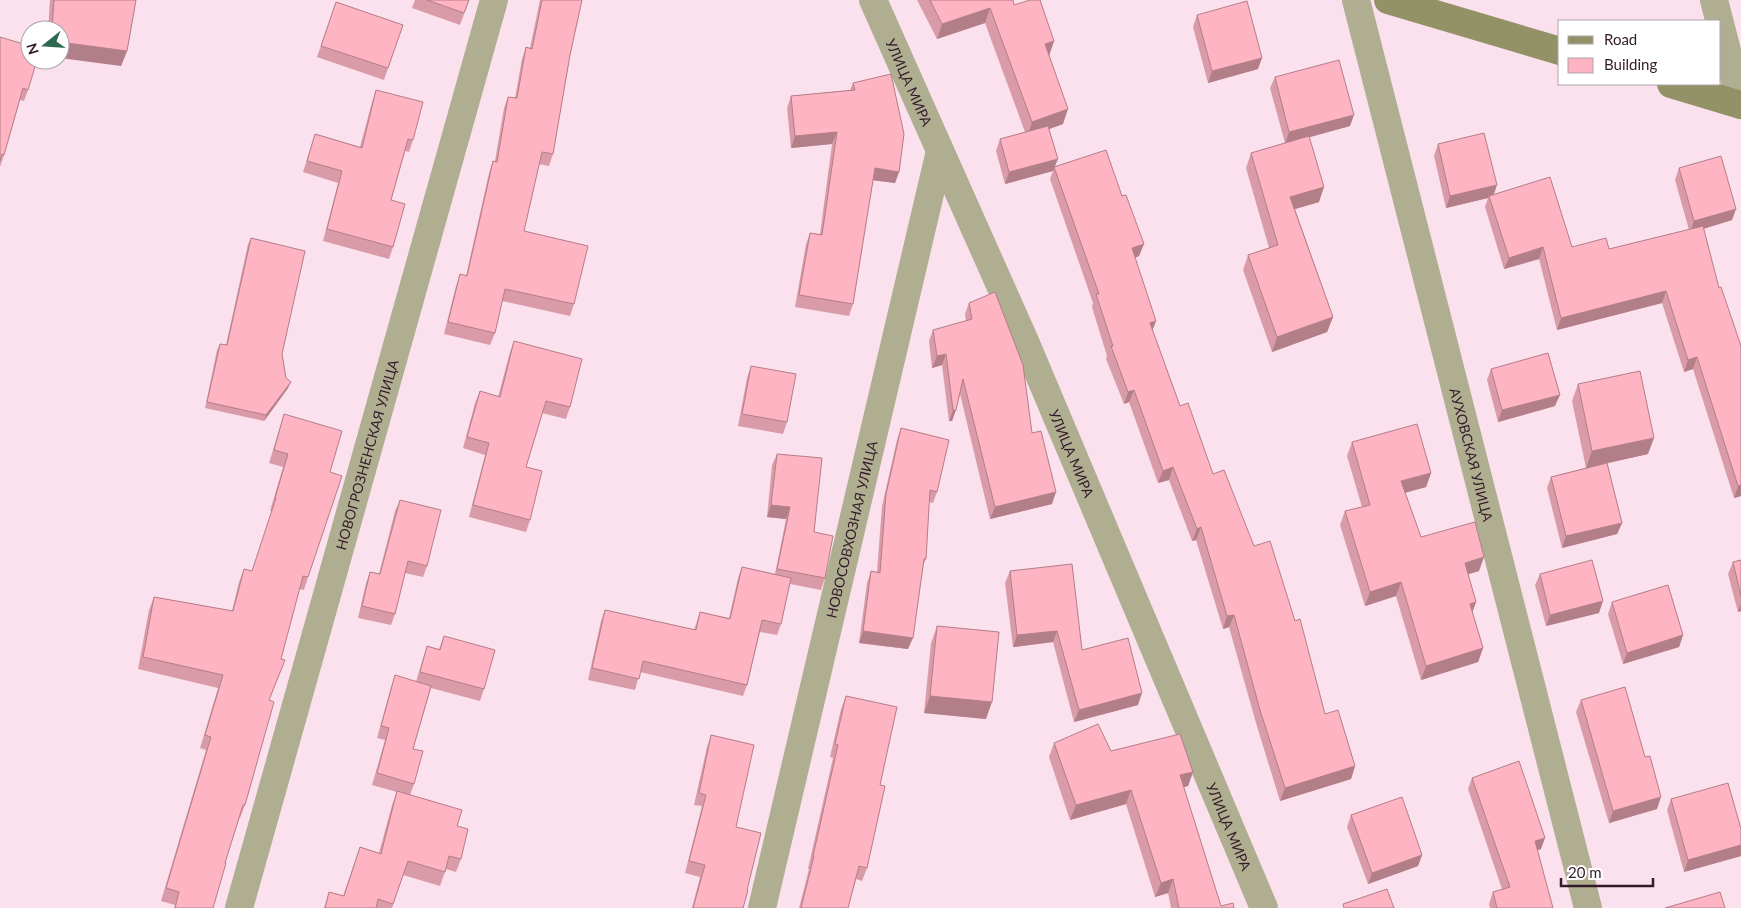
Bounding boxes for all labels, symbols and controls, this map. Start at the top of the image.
north arrow [20,20,70,70]
legend [1558,20,1721,85]
text: Road [1604,30,1637,48]
street label: УЛИЦА МИРА [883,36,937,129]
text: N [22,41,42,57]
text: Building [1604,55,1657,73]
street label: НОВОГРОЗНЕНСКАЯ УЛИЦА [332,357,401,552]
street label: АУХОВСКАЯ УЛИЦА [1447,386,1497,523]
street label: УЛИЦА МИРА [1046,407,1098,500]
street label: НОВОСОВХОЗНАЯ УЛИЦА [822,439,880,620]
street label: УЛИЦА МИРА [1204,780,1256,873]
scale bar [1561,856,1654,888]
text: 20 m [1568,863,1602,881]

